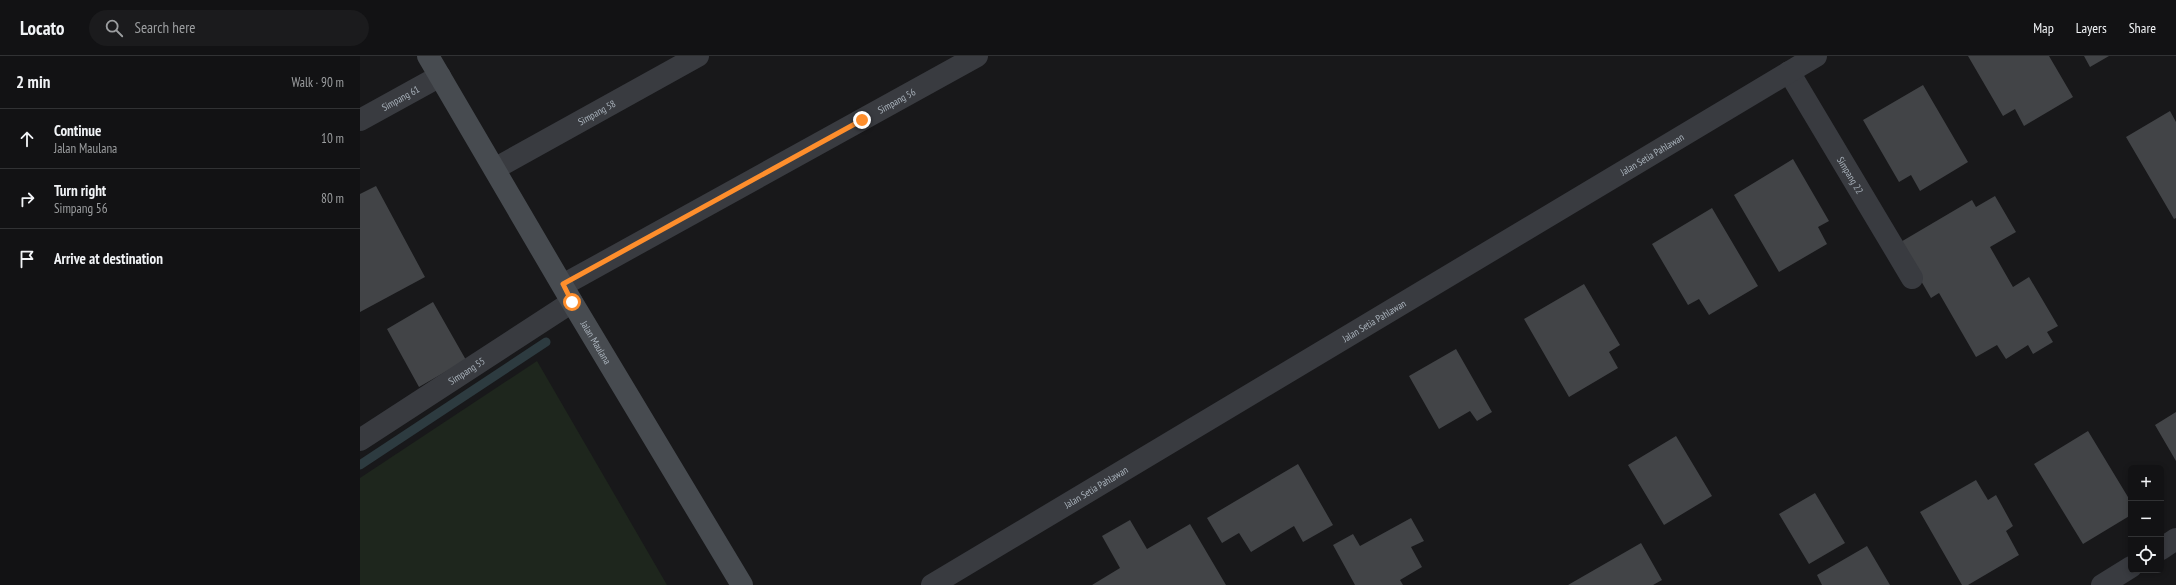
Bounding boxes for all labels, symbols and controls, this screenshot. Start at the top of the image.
search box [89,10,369,46]
text: Locato [20,16,65,40]
icon: search [103,17,125,39]
text: Search here [135,18,195,37]
text: Map [2033,19,2054,37]
text: Layers [2076,19,2107,37]
text: Share [2129,19,2156,37]
text: 2 min [16,71,50,93]
text: Walk · 90 m [292,74,344,91]
street label: Simpang 61 [379,83,422,114]
street label: Simpang 56 [875,85,918,117]
street label: Simpang 58 [576,97,618,128]
route end [853,111,871,129]
text: Continue [54,121,101,140]
icon: ahead [16,128,38,150]
text: 10 m [321,130,344,147]
street label: Jalan Setia Pahlawan [1617,131,1686,179]
text: Jalan Maulana [54,140,117,157]
street label: Simpang 22 [1834,154,1866,196]
text: Turn right [54,181,106,200]
icon: right [16,188,38,210]
text: 80 m [321,190,344,207]
text: Simpang 56 [54,200,107,217]
icon: arrive [16,248,38,270]
text: Arrive at destination [54,249,163,268]
route start [563,293,581,311]
street label: Jalan Setia Pahlawan [1339,297,1408,346]
street label: Jalan Maulana [577,317,614,367]
street label: Simpang 55 [446,354,488,388]
street label: Jalan Setia Pahlawan [1061,463,1130,512]
map controls [2128,465,2164,573]
button: + [2128,465,2164,501]
button: − [2128,501,2164,537]
button: locate [2128,537,2164,573]

